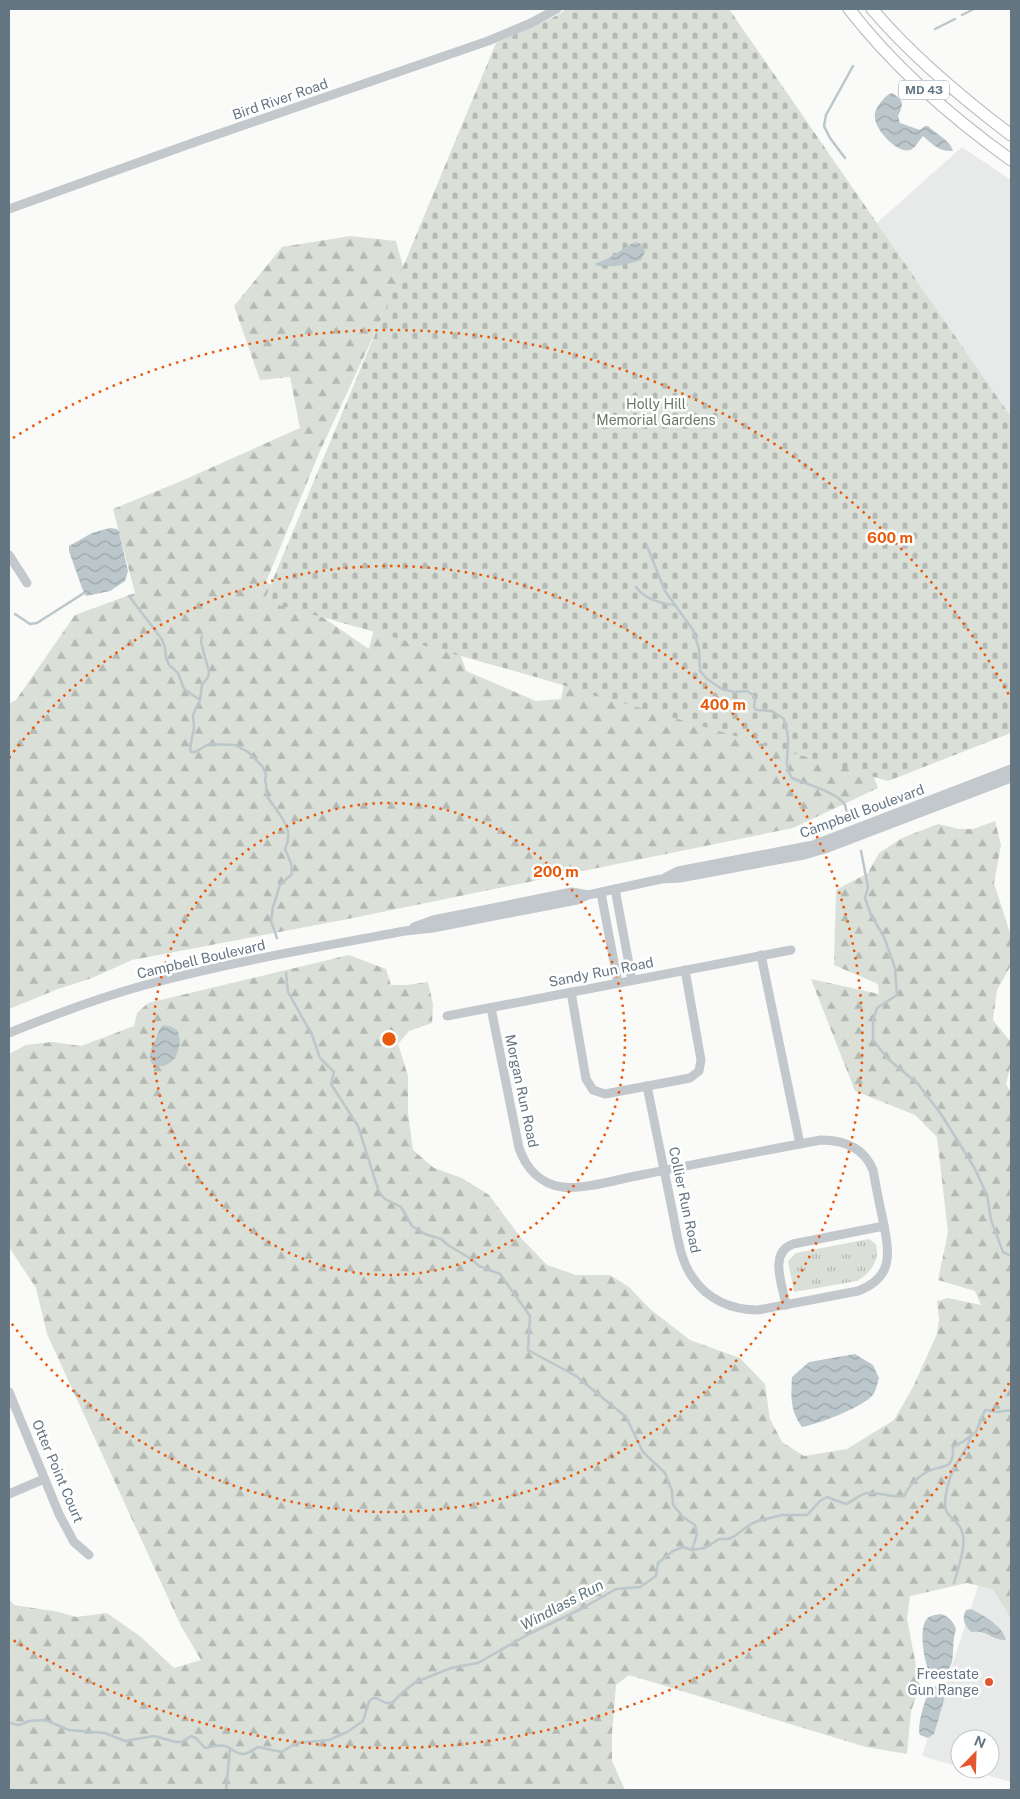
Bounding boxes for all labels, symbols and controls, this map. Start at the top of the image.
street label: Bird River Road [230,75,330,123]
road number: MD 43 [899,80,949,100]
park label: Holly Hill Memorial Gardens [596,396,716,428]
text: 600 m [867,529,913,546]
text: 400 m [700,696,746,713]
street label: Campbell Boulevard [798,781,926,841]
text: 200 m [533,863,579,880]
street label: Campbell Boulevard [135,936,267,982]
street label: Sandy Run Road [547,954,655,990]
centre of rings [380,1030,398,1048]
street label: Morgan Run Road [502,1033,542,1149]
street label: Collier Run Road [666,1145,704,1255]
street label: Otter Point Court [29,1417,87,1525]
water label: Windlass Run [517,1576,606,1634]
place label: Freestate Gun Range [907,1666,979,1698]
marker: Freestate Gun Range [983,1676,995,1688]
north arrow [950,1729,1000,1779]
text: N [972,1733,988,1752]

